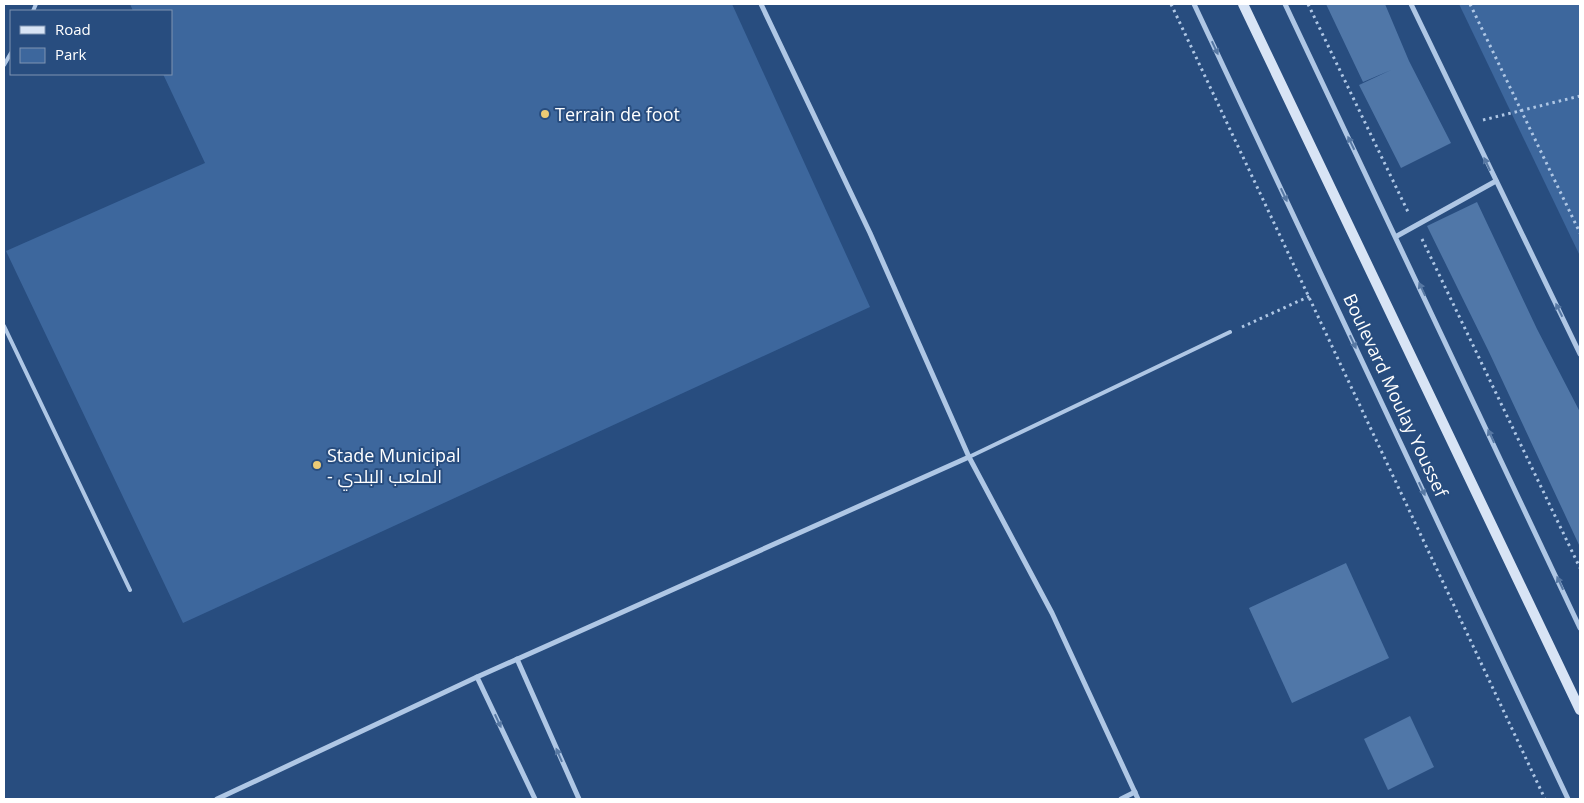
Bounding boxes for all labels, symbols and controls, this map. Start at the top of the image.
legend [10,10,172,75]
text: Road [55,19,91,39]
one-way arrow [1211,41,1219,55]
text: Park [55,44,86,64]
place label: Terrain de foot [555,102,680,126]
marker: Terrain de foot [539,108,551,120]
one-way arrow [1347,136,1355,150]
one-way arrow [1483,157,1491,171]
one-way arrow [1280,188,1288,202]
one-way arrow [1417,282,1425,296]
street label: Boulevard Moulay Youssef [1338,289,1454,501]
one-way arrow [1555,303,1563,317]
one-way arrow [1349,335,1357,349]
one-way arrow [1486,429,1494,443]
place label: Stade Municipal - الملعب البلدي [327,443,461,491]
marker: Stade Municipal - الملعب البلدي [311,459,323,471]
one-way arrow [1419,482,1427,496]
one-way arrow [1555,576,1564,591]
one-way arrow [495,714,503,728]
one-way arrow [555,748,563,762]

